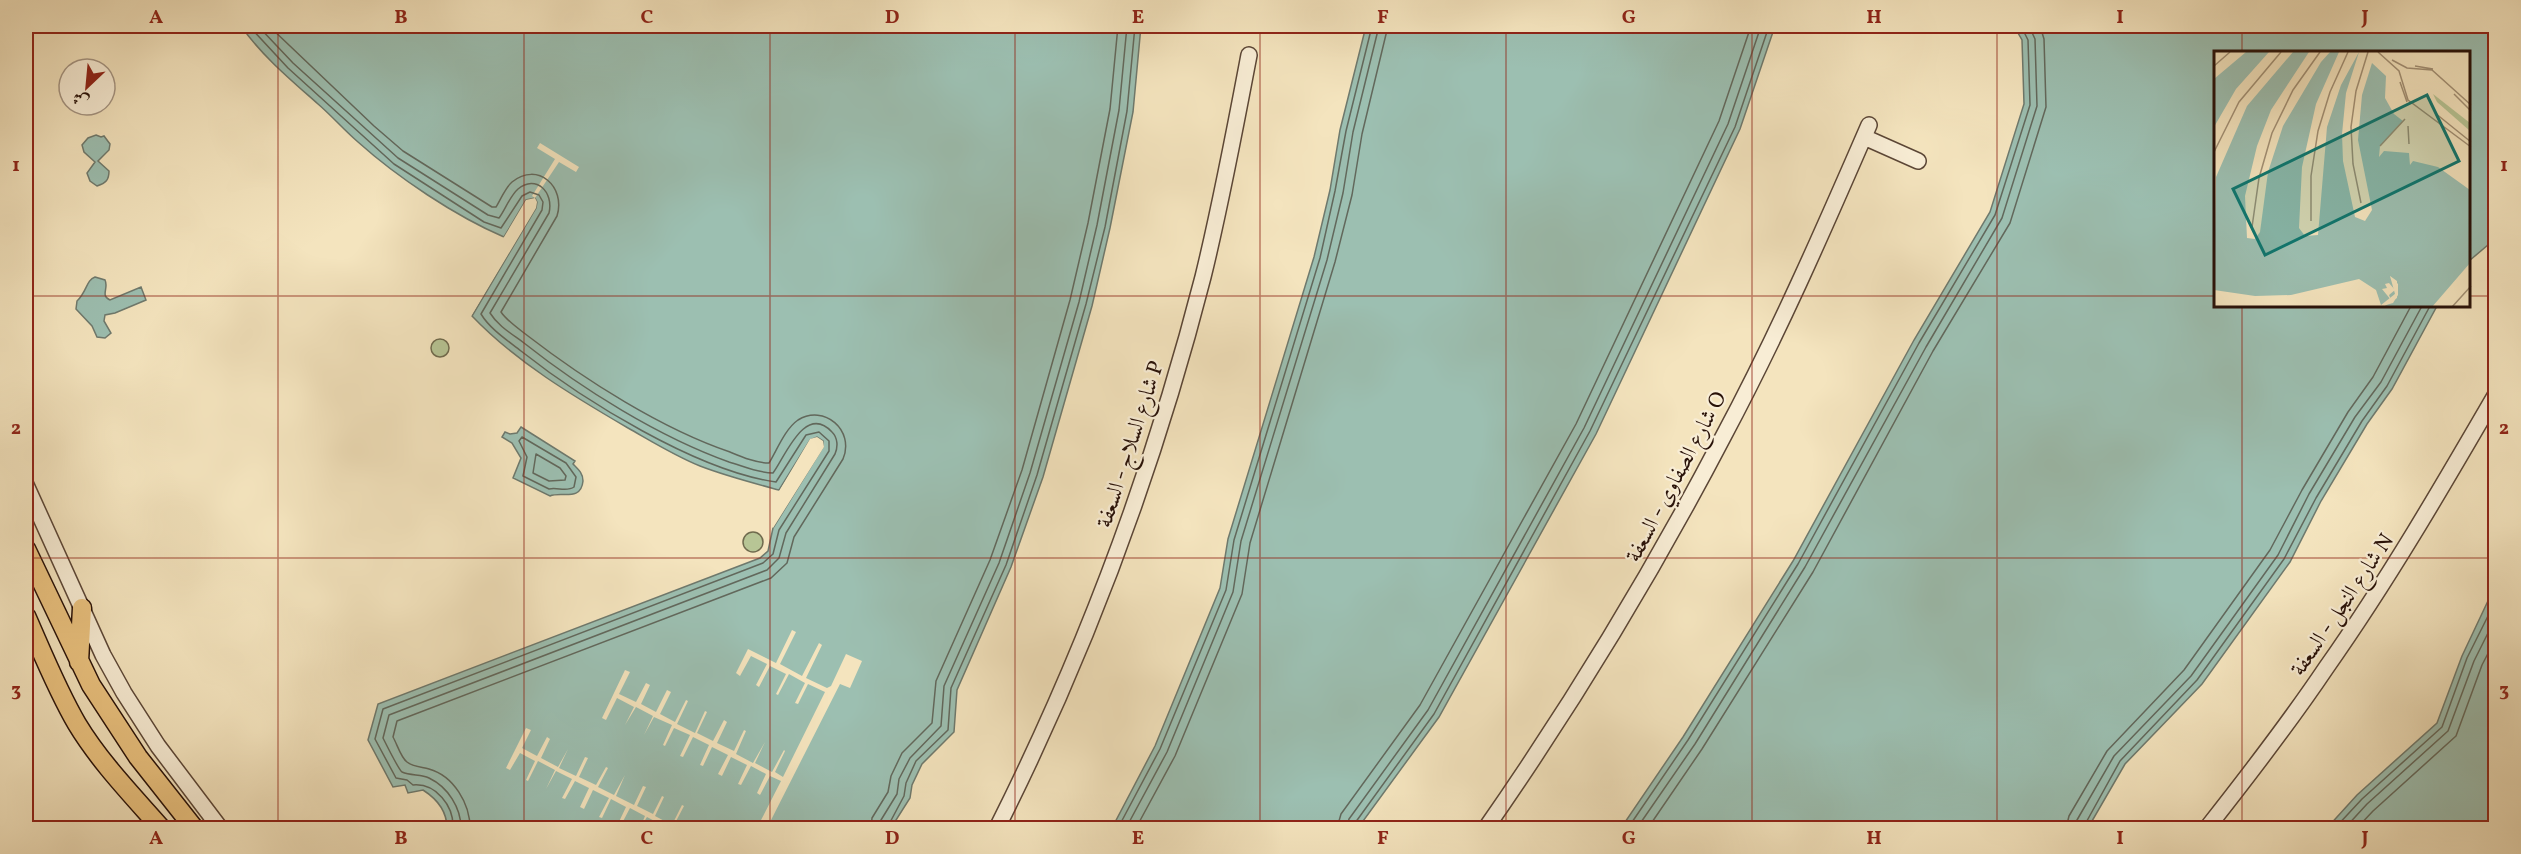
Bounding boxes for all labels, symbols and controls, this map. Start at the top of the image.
text: A [149,4,163,32]
text: B [394,4,408,32]
text: C [641,4,654,32]
text: D [885,4,899,32]
text: E [1132,4,1144,32]
text: F [1377,4,1389,32]
text: G [1622,4,1636,32]
text: H [1866,4,1882,32]
text: I [2116,4,2124,32]
text: J [2360,4,2369,32]
inset map [2214,51,2470,308]
north arrow [57,57,117,117]
text: ش [69,85,93,112]
text: 1 [12,152,20,180]
text: 1 [2500,152,2508,180]
street label: شارع السلاج - السعفة P [1090,357,1175,533]
street label: شارع الصفاوي - السعفة O [1619,386,1736,569]
text: 2 [11,415,21,443]
text: 2 [2499,415,2509,443]
street label: شارع النجل - السعفة N [2284,528,2403,684]
text: 3 [11,677,21,705]
text: 3 [2499,677,2509,705]
text: A [149,825,163,853]
text: B [394,825,408,853]
text: C [641,825,654,853]
text: D [885,825,899,853]
text: E [1132,825,1144,853]
text: F [1377,825,1389,853]
text: G [1622,825,1636,853]
text: H [1866,825,1882,853]
text: I [2116,825,2124,853]
text: J [2360,825,2369,853]

